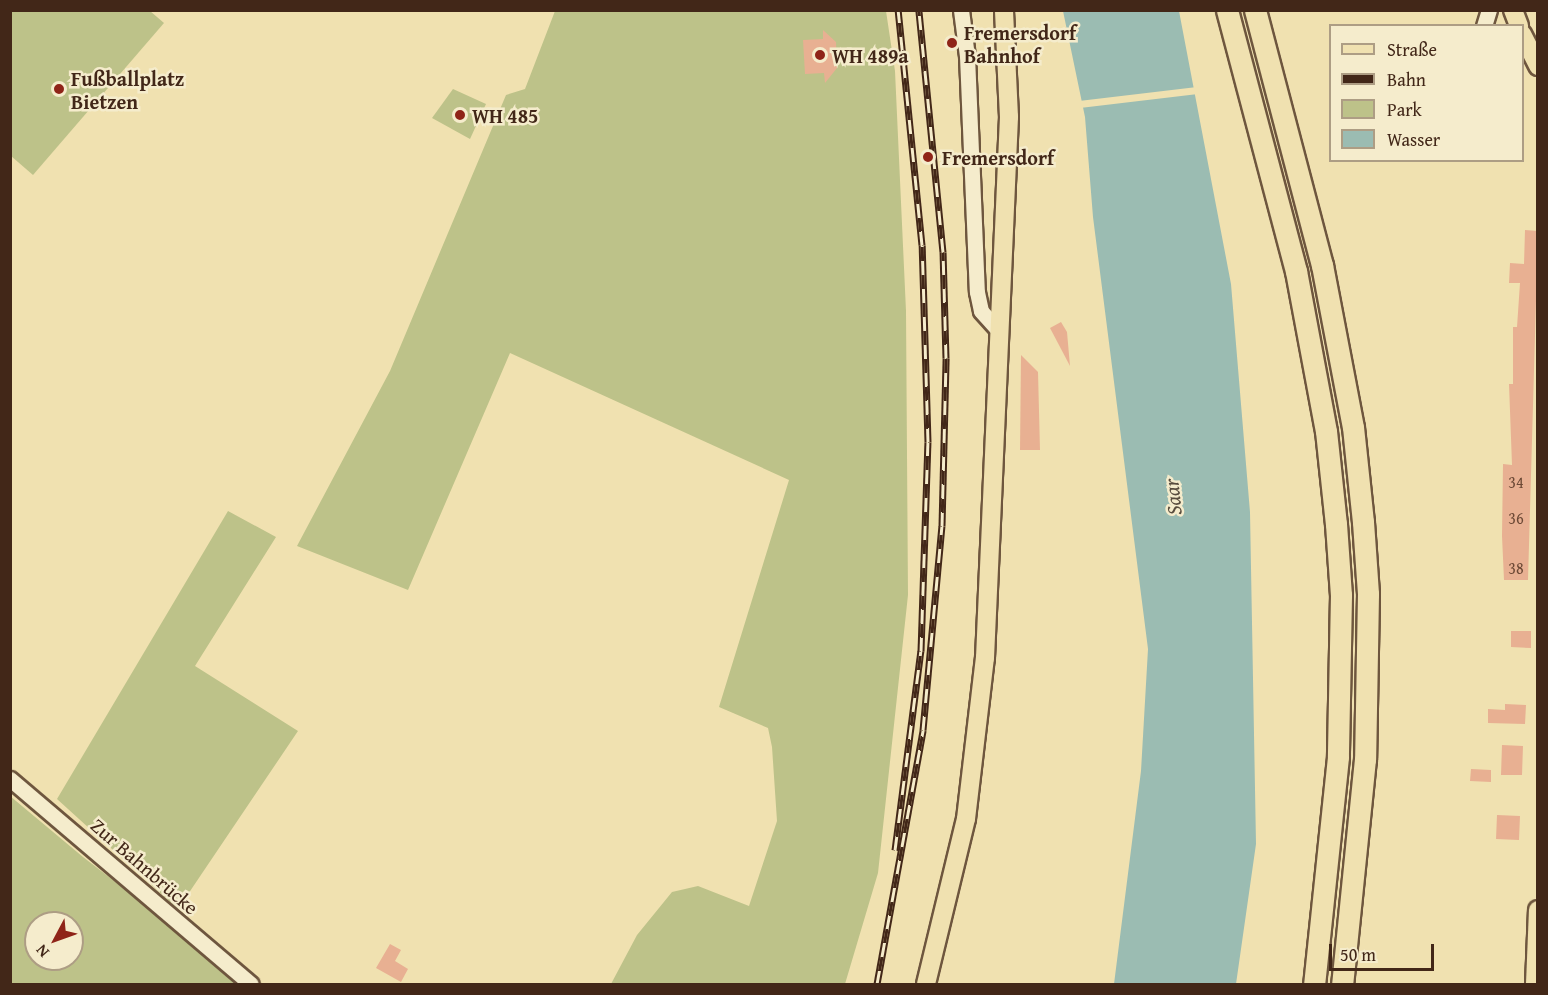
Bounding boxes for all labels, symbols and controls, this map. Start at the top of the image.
place label: Fremersdorf Bahnhof [964,20,1076,67]
legend [1329,24,1524,162]
marker: Fremersdorf Bahnhof [945,36,959,50]
text: Straße [1387,36,1437,63]
place label: WH 489a [832,43,909,67]
marker: WH 489a [813,48,827,62]
place label: Fußballplatz Bietzen [71,66,184,113]
text: Bahn [1387,66,1426,93]
marker: Fußballplatz Bietzen [52,82,66,96]
text: Park [1387,96,1422,123]
place label: WH 485 [472,103,538,127]
marker: WH 485 [453,108,467,122]
text: Wasser [1387,126,1440,153]
place label: Fremersdorf [942,145,1054,169]
marker: Fremersdorf [919,148,937,166]
house number: 34 [1508,472,1524,492]
water label: Saar [1159,477,1187,517]
house number: 36 [1508,508,1524,528]
house number: 38 [1508,558,1524,578]
street label: Zur Bahnbrücke [86,813,204,919]
north arrow [24,911,84,971]
scale bar [1332,932,1437,970]
text: N [29,940,54,963]
text: 50 m [1340,941,1376,968]

